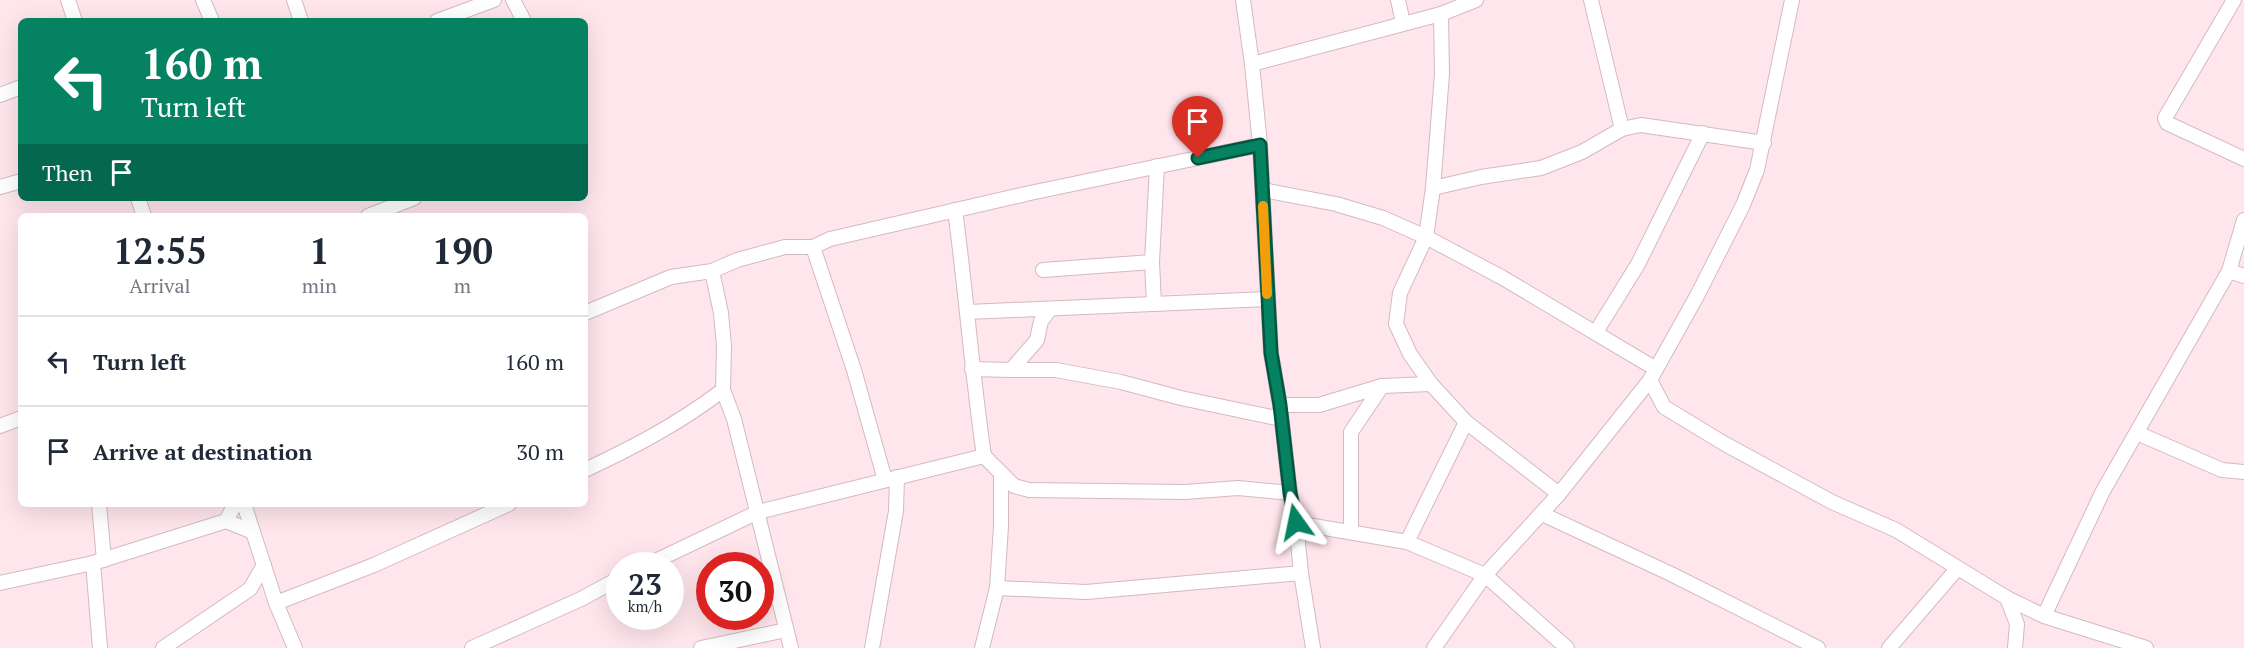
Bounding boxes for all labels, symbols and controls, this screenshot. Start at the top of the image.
text: 160 m [141,35,262,91]
icon: left [42,42,120,120]
text: Turn left [141,89,246,125]
pin [1172,96,1223,158]
icon: arrive [1181,105,1214,138]
icon: arrive [105,156,138,189]
text: Then [42,158,93,187]
text: 12:55 [113,227,207,274]
text: 1 [309,227,330,274]
text: 190 [432,227,493,274]
text: Arrival [129,272,191,299]
text: min [302,272,337,299]
text: m [454,272,471,299]
icon: left [42,345,75,378]
text: Turn left [93,347,186,376]
text: 160 m [504,347,564,376]
icon: arrive [42,435,75,468]
text: Arrive at destination [93,437,312,466]
text: 30 m [516,437,564,466]
position arrow [1264,490,1328,554]
speed limit sign: 30 [696,552,774,630]
text: 23 [628,564,662,604]
text: km/h [628,596,662,616]

